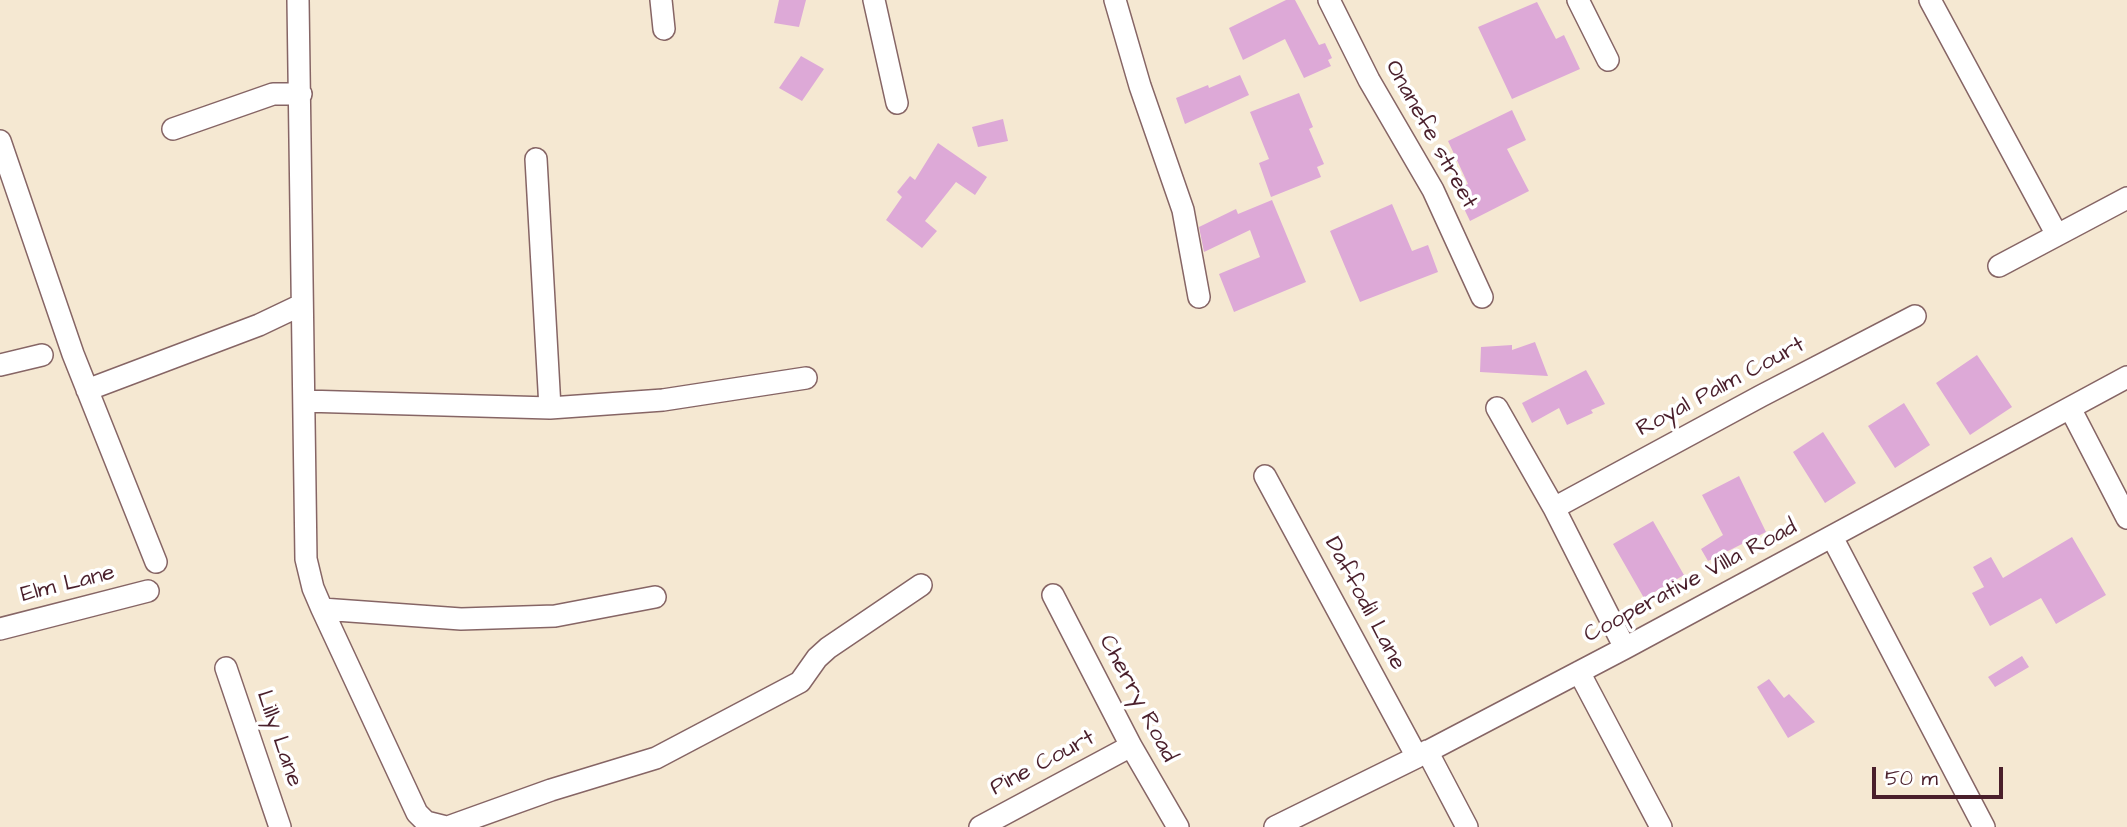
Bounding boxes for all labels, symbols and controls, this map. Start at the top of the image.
street label: Onanefe street [1378,56,1482,214]
street label: Royal Palm Court [1632,332,1810,444]
street label: Cooperative Villa Road [1580,514,1802,650]
street label: Daffodil Lane [1317,533,1411,675]
street label: Elm Lane [18,560,118,610]
street label: Cherry Road [1092,631,1182,767]
street label: Lilly Lane [249,687,307,791]
street label: Pine Court [986,725,1100,803]
scale bar [1875,754,2006,798]
text: 50 m [1885,764,1938,793]

